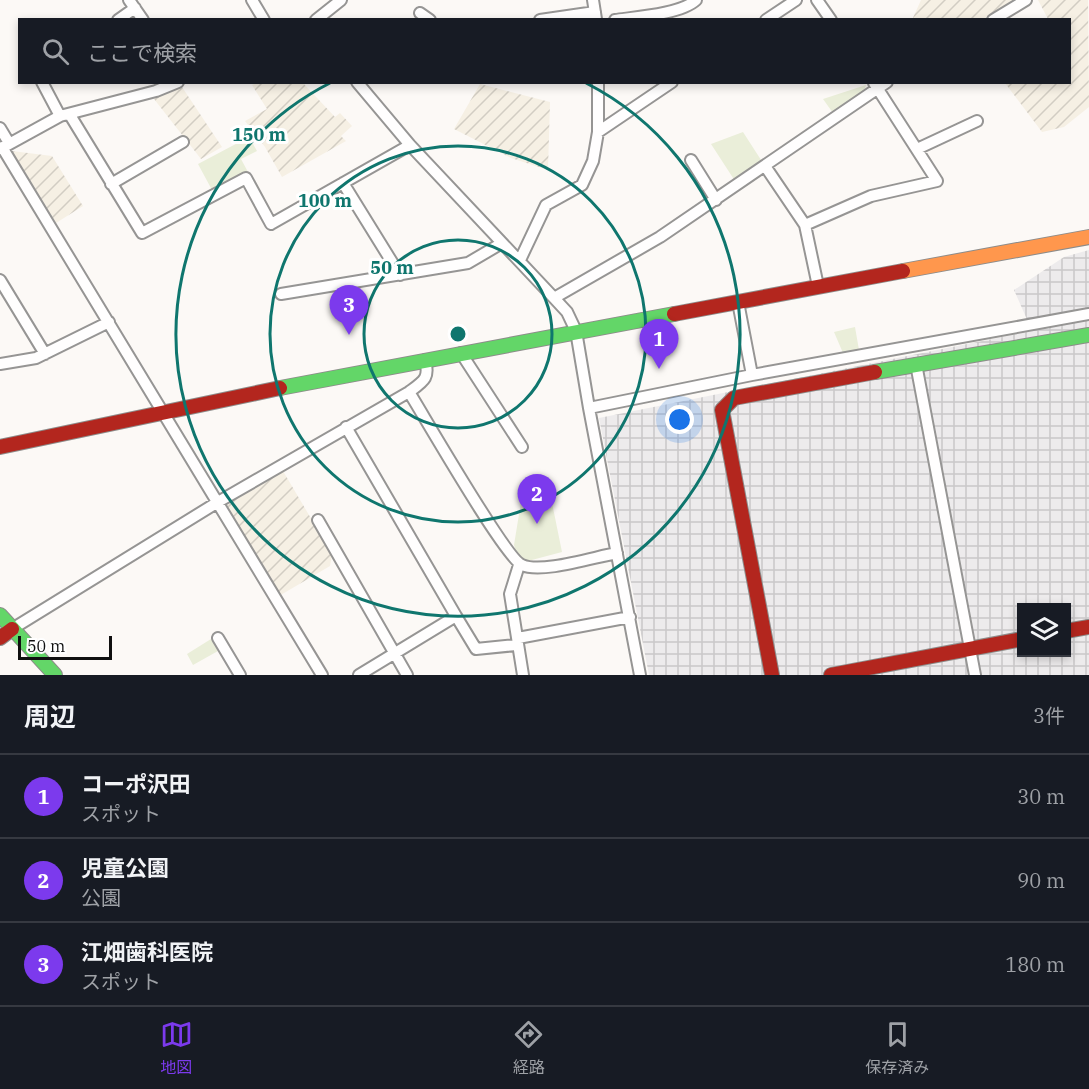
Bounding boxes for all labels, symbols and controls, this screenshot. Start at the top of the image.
search box [18,18,1071,84]
icon: search [39,35,72,68]
text: ここで検索 [87,38,197,67]
text: 150 m [232,123,287,146]
text: 100 m [298,189,353,212]
text: 50 m [370,256,414,279]
pin: 3 [330,286,368,335]
pin: 1 [640,320,678,369]
centre of rings [448,324,468,344]
your location [665,405,694,434]
pin: 2 [518,474,556,524]
map controls [1017,603,1071,657]
button: layers [1017,603,1071,657]
scale bar [18,633,112,660]
text: 50 m [27,636,65,656]
text: 周辺 [24,699,76,733]
text: 3件 [1033,702,1065,729]
text: コーポ沢田 [81,769,191,798]
text: 1 [38,783,50,810]
text: 30 m [1017,783,1065,810]
text: スポット [81,800,161,827]
text: 児童公園 [81,853,169,882]
text: 2 [38,867,50,894]
text: 90 m [1017,867,1065,894]
text: 公園 [81,884,121,911]
text: 江畑歯科医院 [81,937,213,966]
text: 3 [38,951,50,978]
text: 180 m [1005,951,1065,978]
text: スポット [81,968,161,995]
tab: 地図 [160,1018,193,1078]
tab: 経路 [512,1018,545,1078]
tab: 保存済み [865,1018,929,1078]

